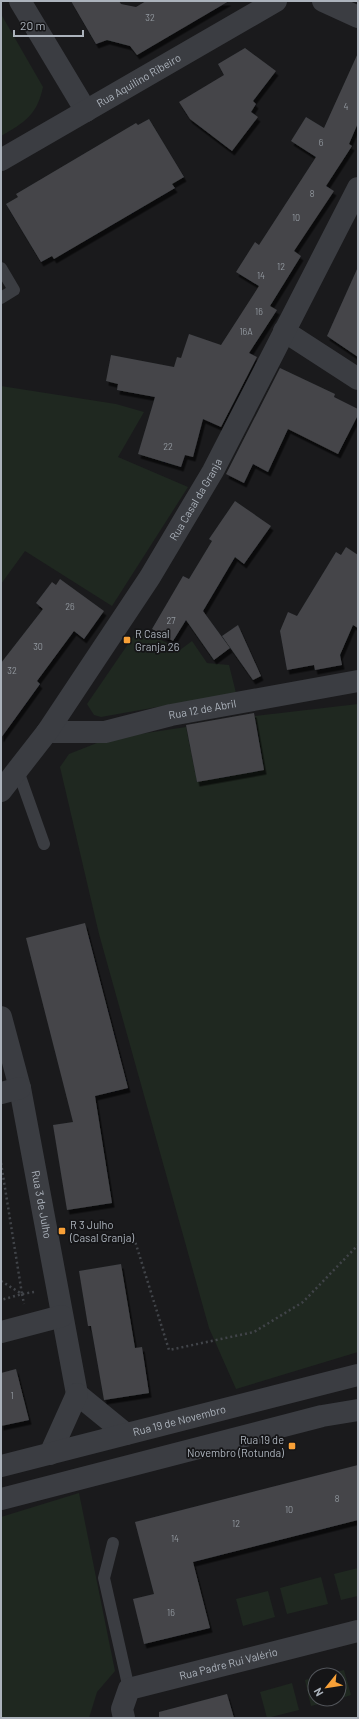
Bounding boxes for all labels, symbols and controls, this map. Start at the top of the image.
scale bar [14,12,83,38]
house number: 32 [145,12,155,23]
text: 20 m [20,18,46,32]
street label: Rua Aquilino Ribeiro [94,51,183,109]
house number: 4 [344,101,349,112]
house number: 6 [319,137,324,148]
house number: 8 [310,188,315,199]
house number: 10 [292,212,300,223]
house number: 12 [277,261,285,272]
house number: 14 [257,270,265,281]
house number: 16 [255,306,263,317]
house number: 16A [239,326,253,337]
house number: 22 [163,441,173,452]
street label: Rua Casal da Granja [166,456,224,543]
house number: 26 [65,601,75,612]
house number: 27 [166,615,176,626]
place label: R Casal Granja 26 [135,627,180,653]
marker: R Casal Granja 26 [122,635,132,645]
house number: 30 [33,641,43,652]
house number: 32 [7,665,17,676]
street label: Rua 12 de Abril [167,696,237,721]
street label: Rua 3 de Julho [29,1169,55,1240]
place label: R 3 Julho (Casal Granja) [69,1218,134,1244]
marker: R 3 Julho (Casal Granja) [57,1226,67,1236]
house number: 1 [10,1390,14,1401]
street label: Rua 19 de Novembro [131,1402,227,1438]
place label: Rua 19 de Novembro (Rotunda) [187,1433,284,1459]
marker: Rua 19 de Novembro (Rotunda) [287,1441,297,1451]
house number: 8 [335,1493,340,1504]
house number: 10 [285,1504,293,1515]
house number: 12 [232,1518,240,1529]
house number: 14 [171,1533,179,1544]
house number: 16 [167,1607,175,1618]
street label: Rua Padre Rui Valério [178,1645,279,1682]
north arrow [307,1667,347,1707]
text: N [310,1686,325,1699]

